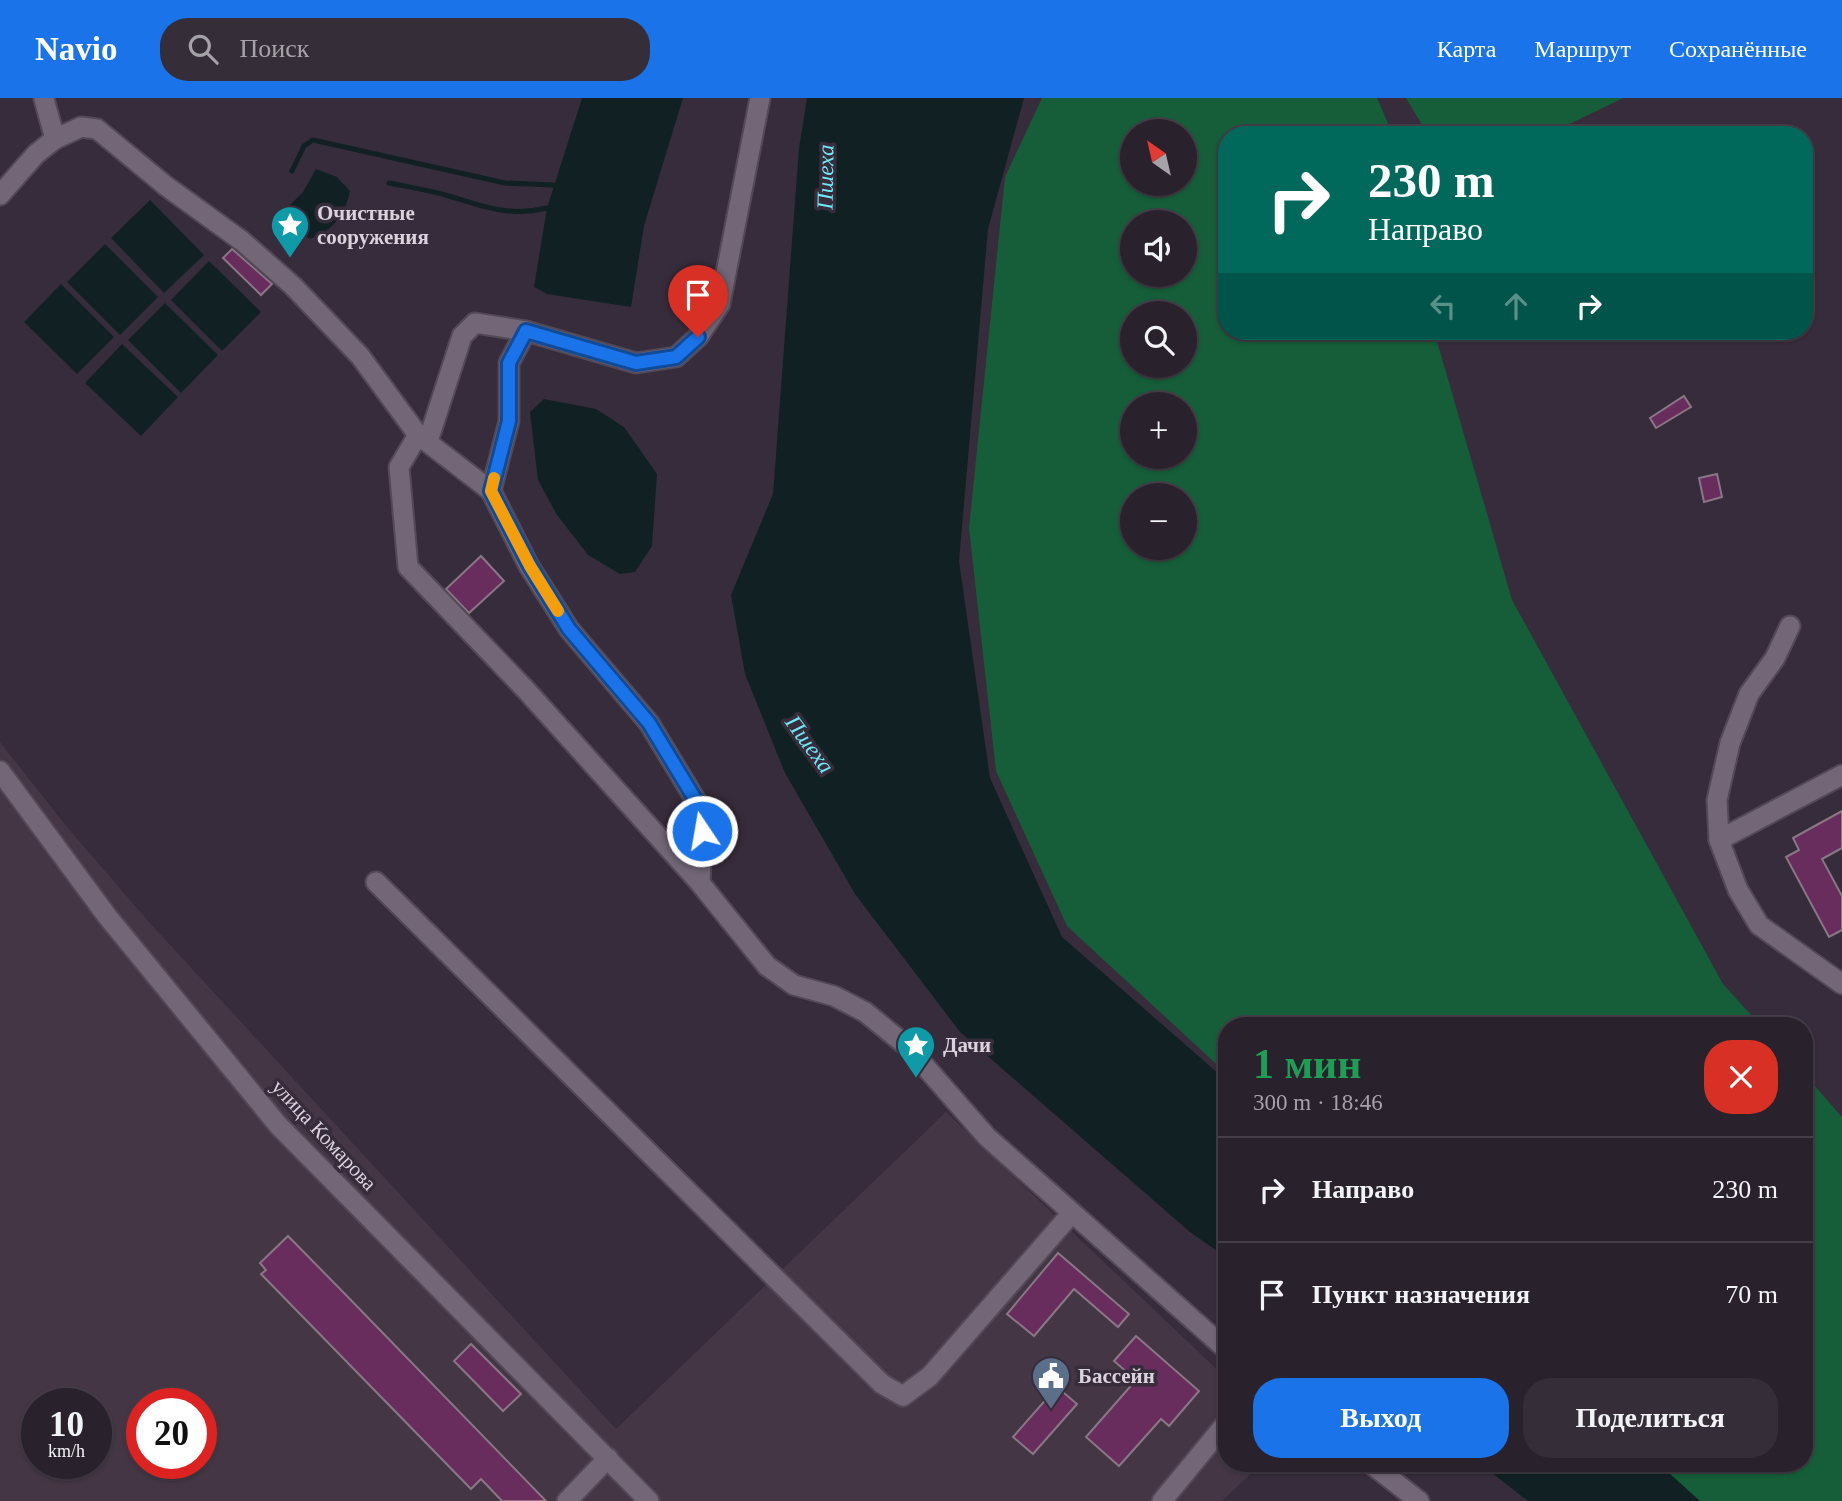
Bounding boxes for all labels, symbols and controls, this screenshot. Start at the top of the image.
search box [160,18,650,81]
icon: search [184,30,222,68]
text: Navio [35,31,118,67]
text: Поиск [240,34,309,63]
text: Карта [1437,36,1496,62]
text: Маршрут [1534,36,1631,62]
text: Сохранённые [1669,36,1807,62]
north arrow [1120,119,1197,196]
map controls [1120,119,1197,560]
water label: Пшеха [812,144,839,211]
text: 230 m [1368,153,1495,208]
icon: right [1253,154,1344,245]
place label: Очистные сооружения [317,201,429,249]
place icon: Очистные сооружения [269,204,311,259]
button: sound [1120,210,1197,287]
text: Направо [1368,211,1483,247]
pin [668,265,728,337]
icon: arrive [679,276,717,314]
icon: left [1424,287,1462,325]
icon: ahead [1497,287,1535,325]
icon: right [1570,287,1608,325]
button: search [1120,301,1197,378]
button: + [1120,392,1197,469]
button: − [1120,483,1197,560]
water label: Пшеха [780,710,839,778]
position arrow [665,794,739,868]
place icon: Дачи [895,1024,937,1079]
place label: Дачи [943,1033,991,1057]
button: close [1704,1040,1778,1114]
text: 1 мин [1253,1041,1362,1087]
street label: улица Комарова [267,1075,382,1196]
text: 300 m · 18:46 [1253,1090,1383,1115]
icon: right [1253,1171,1291,1209]
text: Направо [1312,1175,1414,1204]
text: 230 m [1712,1175,1778,1204]
icon: arrive [1253,1276,1291,1314]
text: Пункт назначения [1312,1280,1530,1309]
text: 70 m [1725,1280,1778,1309]
public building icon: Бассейн [1030,1355,1072,1410]
place label: Бассейн [1078,1364,1155,1388]
button: Выход [1253,1378,1509,1458]
button: Поделиться [1523,1378,1778,1458]
speed limit sign: 20 [126,1388,217,1479]
text: 10 [49,1405,84,1444]
text: km/h [48,1441,85,1461]

